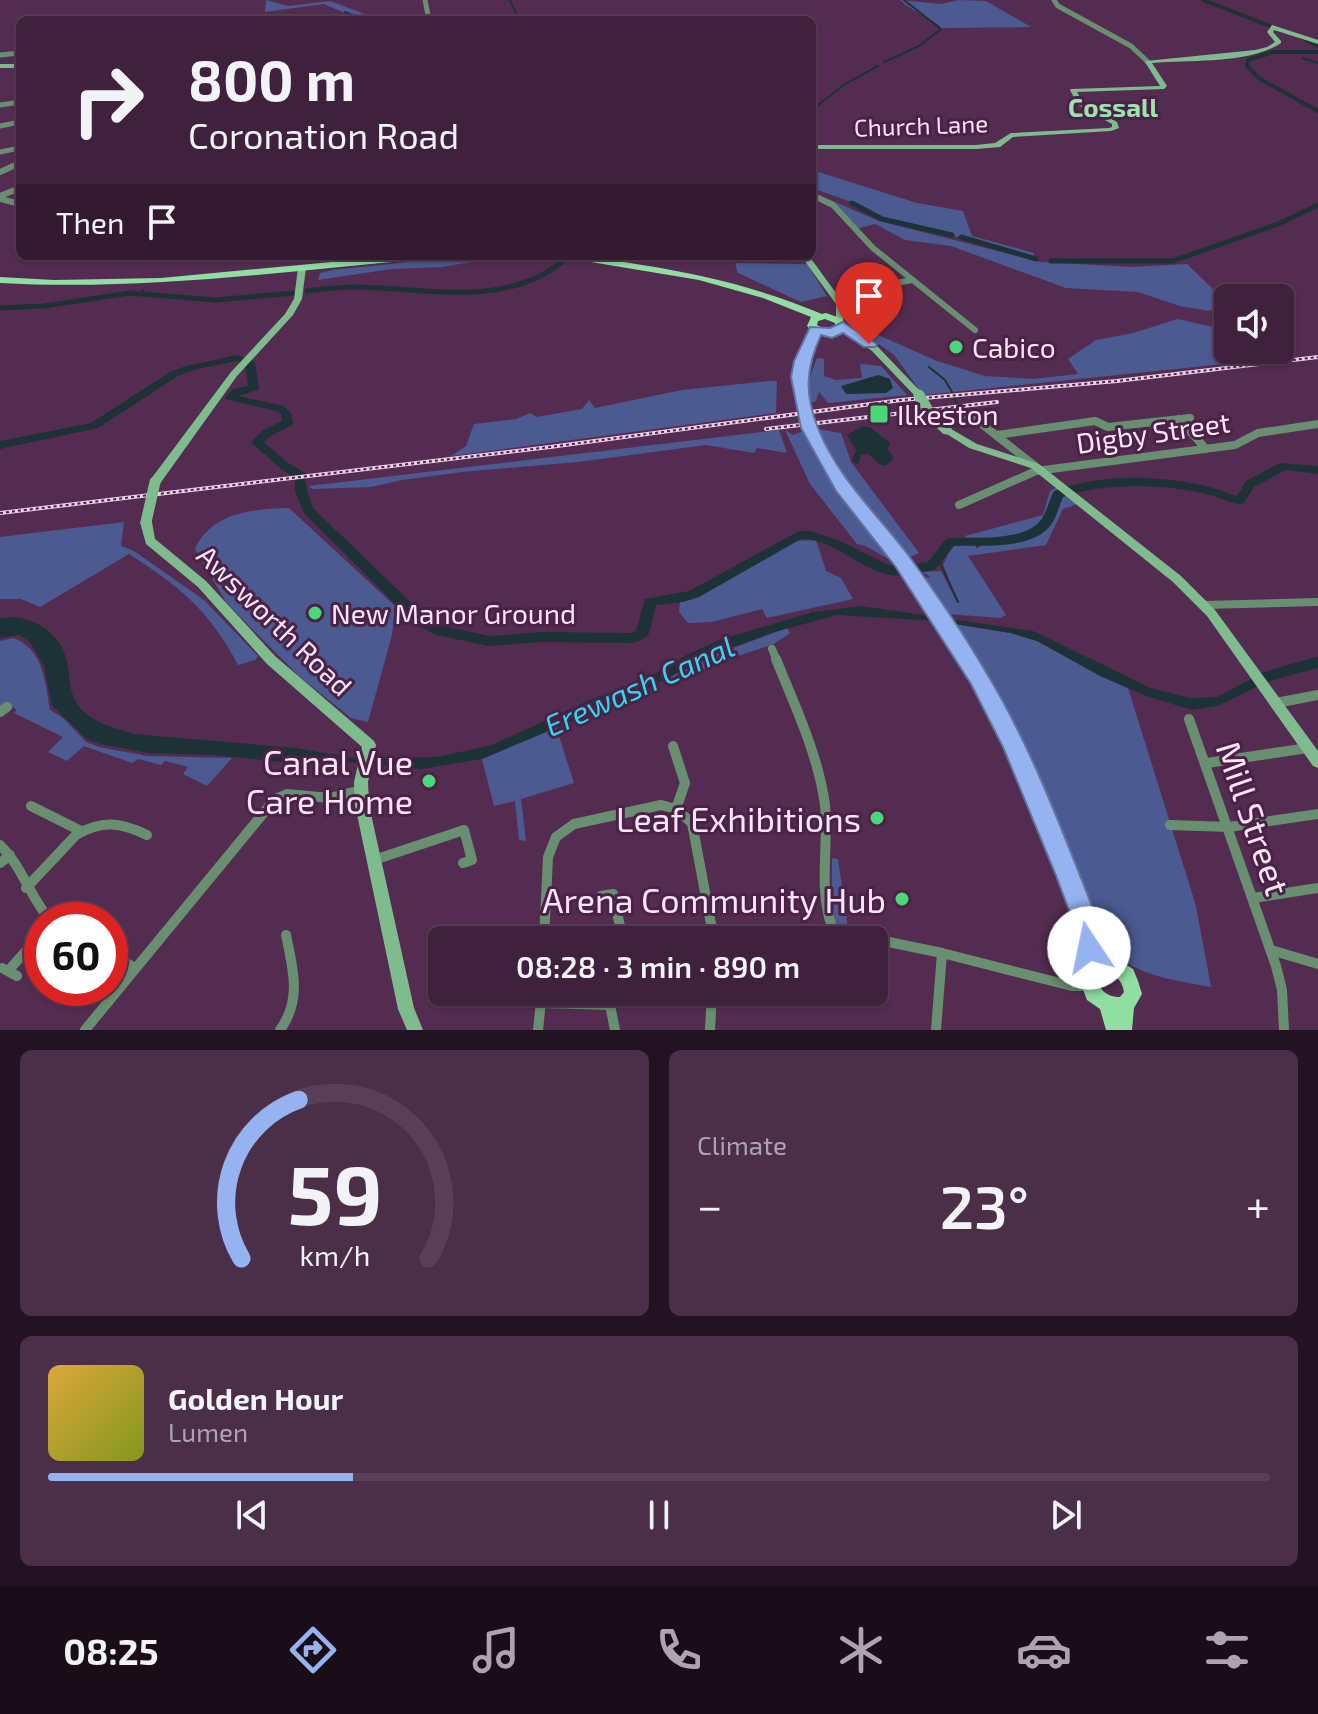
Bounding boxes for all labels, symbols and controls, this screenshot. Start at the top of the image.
text: 800 m [188,45,355,112]
icon: right [56,48,160,152]
district label: Cossall [1068,91,1159,122]
street label: Church Lane [854,108,988,142]
text: Coronation Road [188,113,459,156]
icon: arrive [140,200,184,244]
text: Then [56,204,124,240]
pin [835,262,903,344]
icon: arrive [847,274,891,318]
map controls [1214,284,1294,364]
button: sound [1214,284,1294,364]
place label: Cabico [972,330,1056,364]
marker: Cabico [947,338,965,356]
place label: Ilkeston [897,397,999,431]
marker: Ilkeston [868,403,890,425]
street label: Digby Street [1074,404,1232,460]
street label: Awsworth Road [190,538,360,702]
place label: New Manor Ground [331,596,576,630]
marker: New Manor Ground [306,604,324,622]
water label: Erewash Canal [539,627,739,743]
street label: Mill Street [1209,736,1299,900]
place label: Canal Vue Care Home [246,741,413,821]
marker: Canal Vue Care Home [420,772,438,790]
place label: Leaf Exhibitions [616,798,861,839]
marker: Leaf Exhibitions [868,809,886,827]
place label: Arena Community Hub [542,879,886,920]
marker: Arena Community Hub [893,890,911,908]
speed limit sign: 60 [24,902,128,1006]
position arrow [1047,906,1131,990]
text: 08:28 · 3 min · 890 m [516,948,800,984]
text: Climate [697,1129,787,1160]
text: 59 [287,1142,382,1242]
text: 23° [940,1169,1029,1241]
text: − [697,1178,723,1231]
text: + [1246,1178,1270,1231]
text: km/h [299,1237,370,1272]
text: Golden Hour [168,1380,343,1416]
text: Lumen [168,1416,248,1447]
icon: previous [230,1493,274,1537]
icon: pause [637,1493,681,1537]
icon: next [1044,1493,1088,1537]
icon: directions [285,1622,341,1678]
icon: music [468,1622,524,1678]
icon: phone [651,1622,707,1678]
icon: climate [833,1622,889,1678]
icon: car [1016,1622,1072,1678]
icon: filters [1199,1622,1255,1678]
text: 08:25 [63,1629,159,1672]

